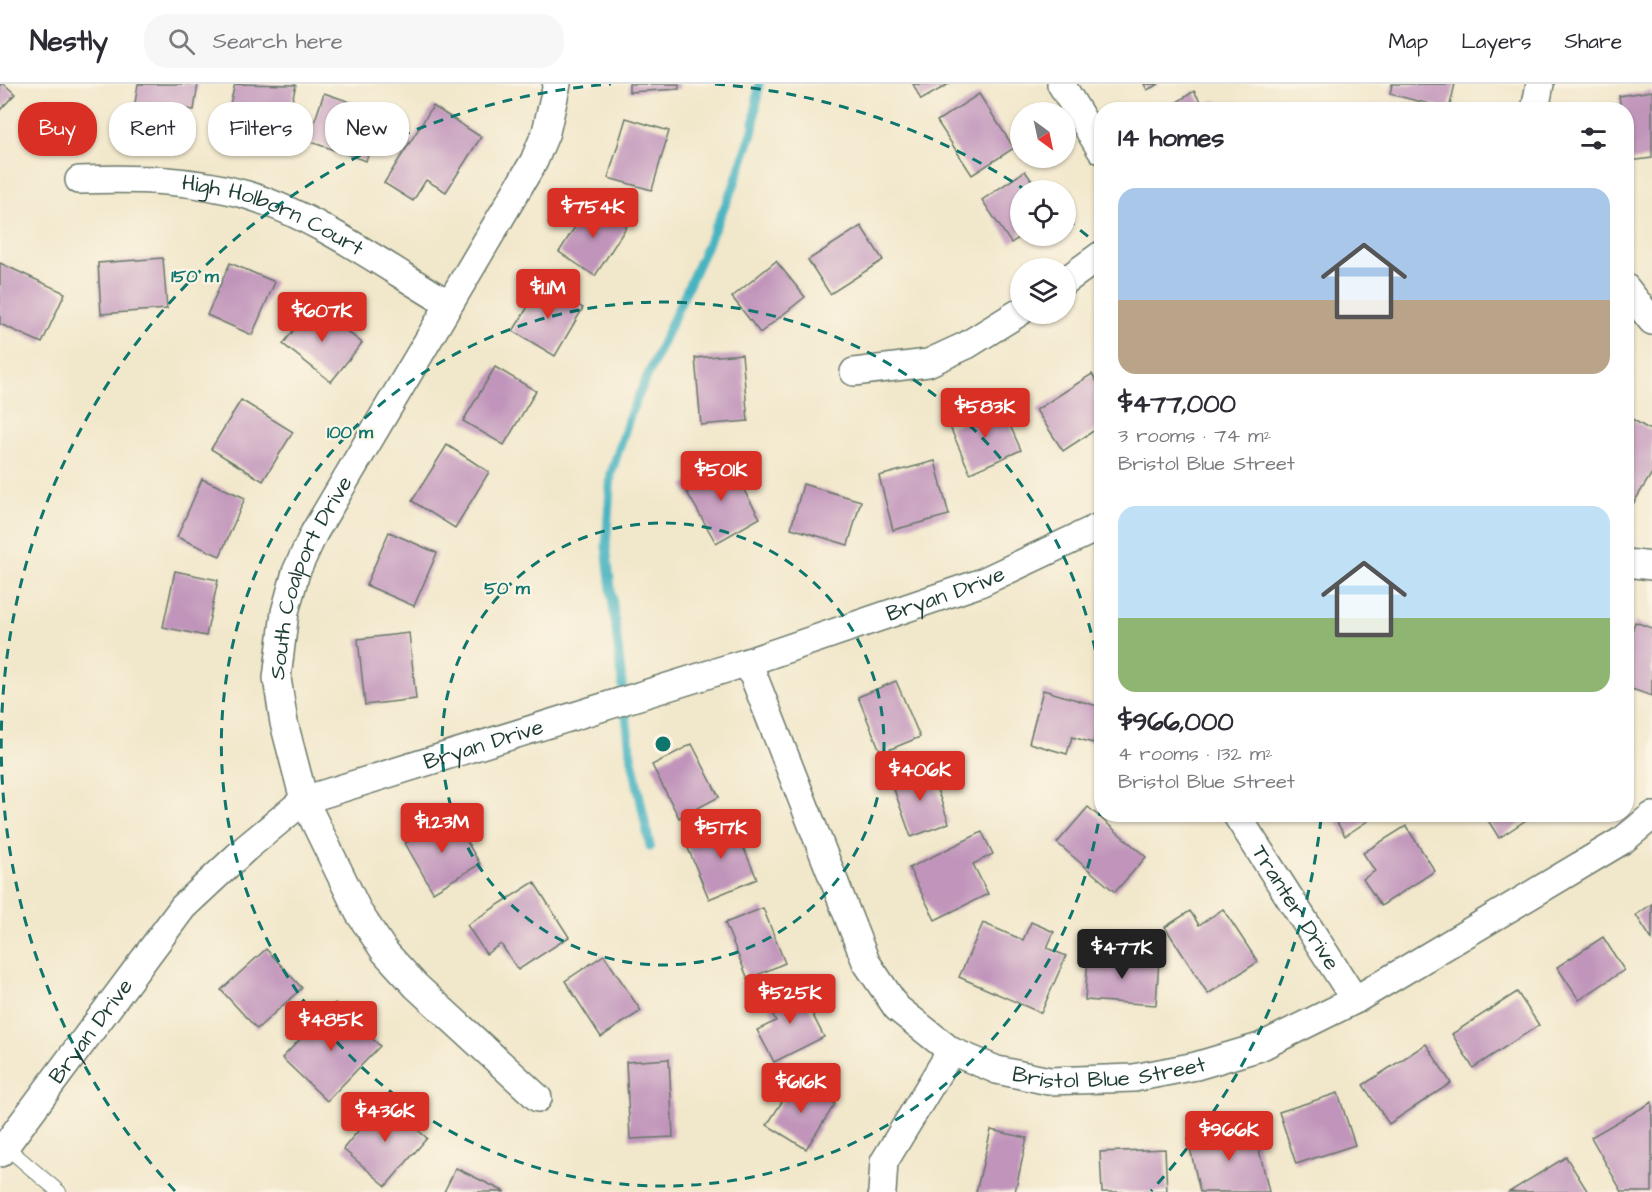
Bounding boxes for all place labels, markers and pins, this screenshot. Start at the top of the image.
pin: $754K [551,188,635,239]
pin: $1.1M [506,269,590,320]
pin: $607K [280,292,364,343]
pin: $583K [943,388,1027,439]
pin: $501K [679,451,763,502]
centre of rings [653,734,673,754]
pin: $406K [878,751,962,802]
pin: $1.23M [393,803,491,854]
pin: $517K [679,809,763,860]
pin: $477K [1080,929,1164,980]
pin: $525K [748,974,832,1025]
pin: $485K [289,1001,373,1052]
pin: $616K [759,1063,843,1114]
pin: $436K [343,1092,427,1143]
pin: $966K [1187,1111,1271,1162]

